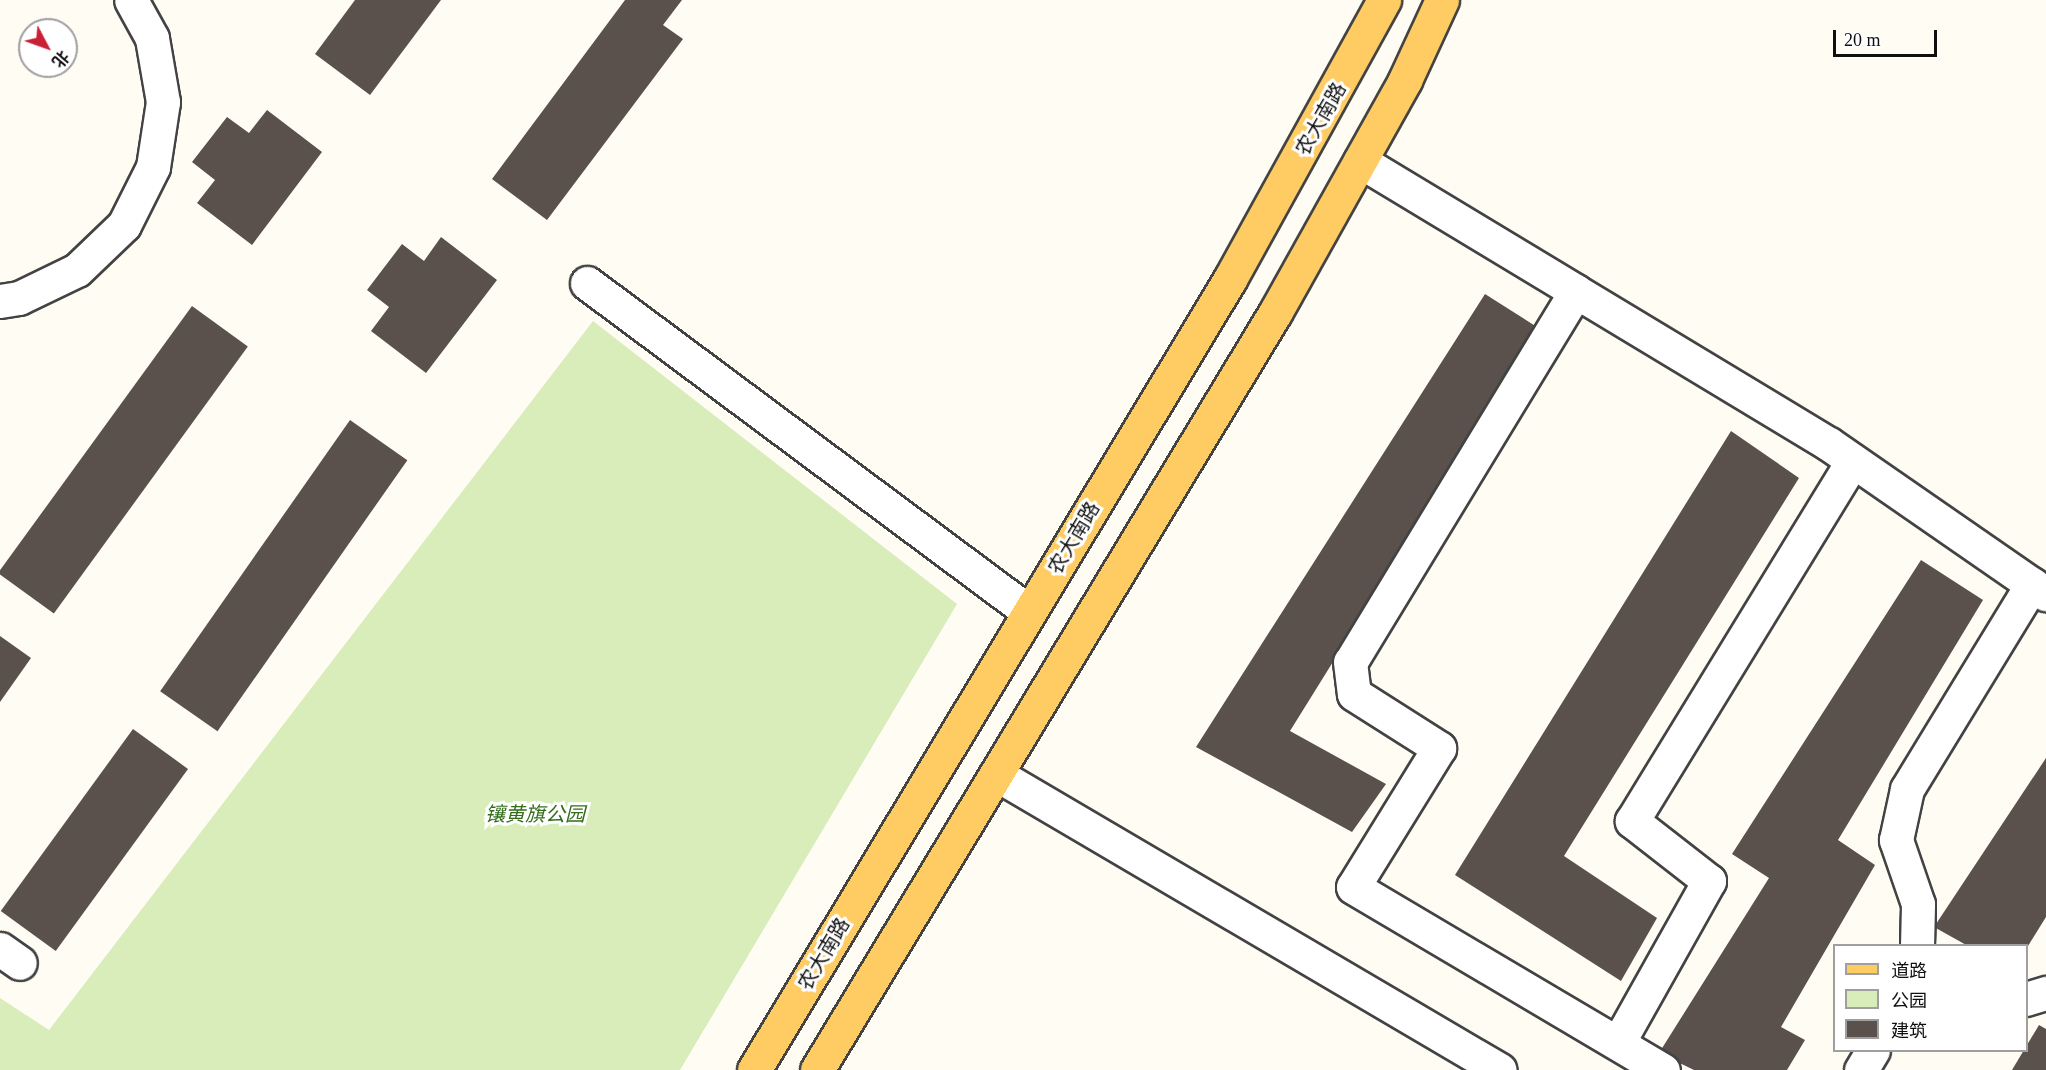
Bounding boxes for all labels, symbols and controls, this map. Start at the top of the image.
north arrow [18,18,78,78]
scale bar [1836,18,1940,56]
text: 20 m [1844,30,1881,50]
text: 北 [49,47,72,70]
street label: 农大南路 [1291,78,1351,160]
street label: 农大南路 [1043,498,1105,578]
park label: 镶黄旗公园 [485,802,585,826]
street label: 农大南路 [793,914,855,994]
legend [1833,944,2028,1052]
text: 道路 [1891,961,1927,981]
text: 公园 [1891,991,1927,1011]
text: 建筑 [1891,1021,1927,1041]

